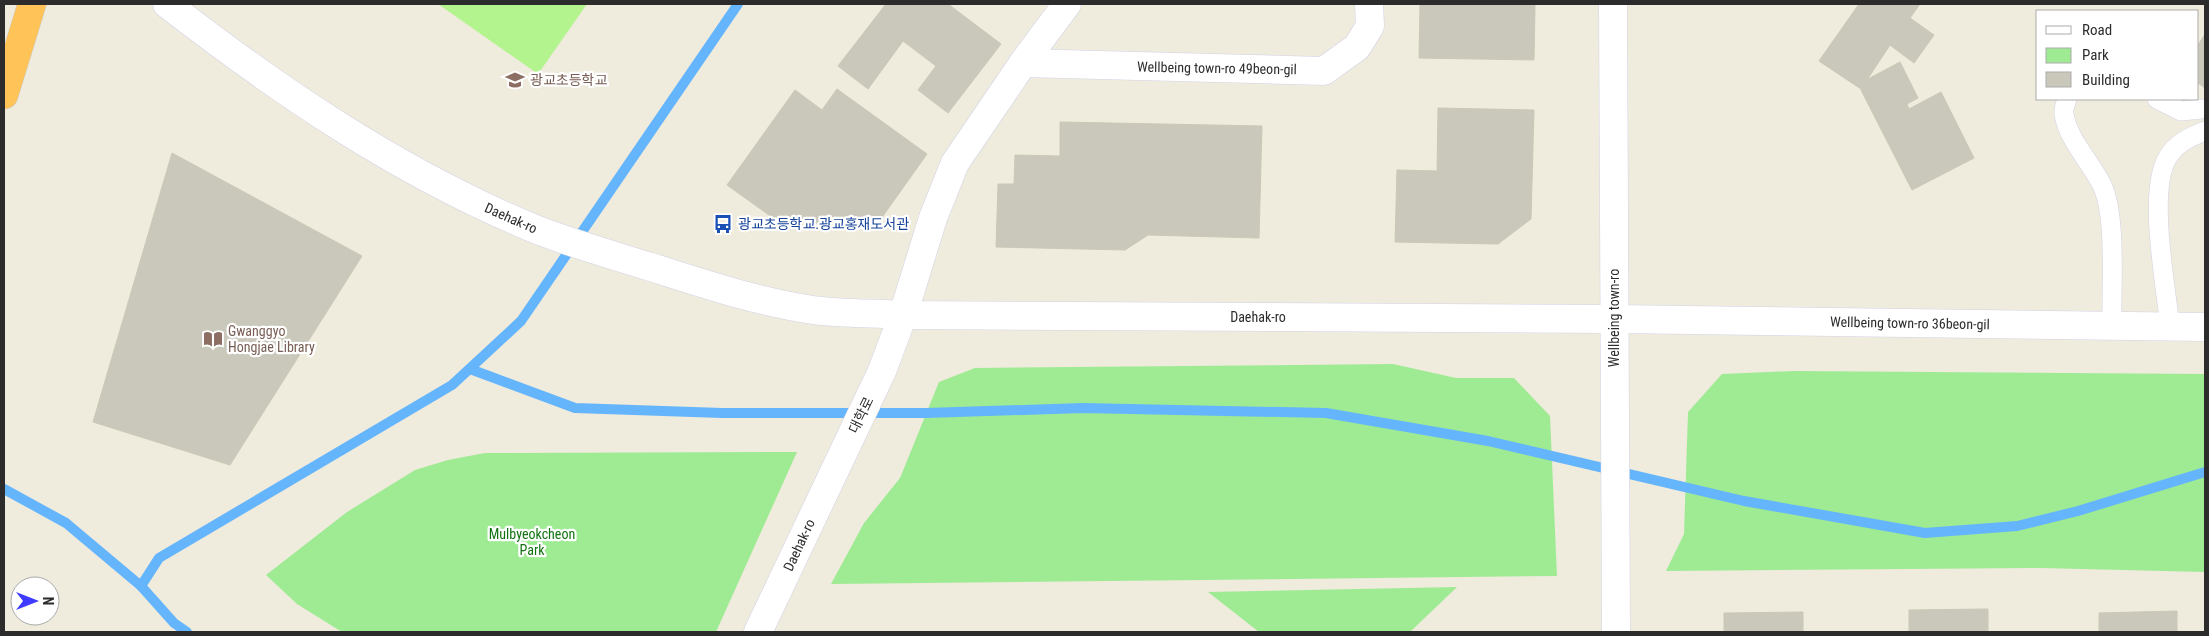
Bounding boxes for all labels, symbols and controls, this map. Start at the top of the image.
legend [2036,10,2199,100]
text: Road [2082,21,2112,39]
text: Park [2082,46,2109,64]
street label: Wellbeing town-ro 49beon-gil [1137,59,1297,77]
school or university icon: 광교초등학교 [504,69,526,91]
text: Building [2082,71,2130,89]
place label: 광교초등학교 [530,72,607,88]
street label: Daehak-ro [482,199,540,237]
bus stop icon: 광교초등학교.광교홍재도서관 [712,213,734,235]
place label: 광교초등학교.광교홍재도서관 [738,216,909,232]
street label: Wellbeing town-ro [1606,269,1622,367]
street label: Daehak-ro [1230,309,1286,325]
street label: Wellbeing town-ro 36beon-gil [1830,314,1990,332]
place label: Gwanggyo Hongjae Library [228,323,315,355]
library icon: Gwanggyo Hongjae Library [202,328,224,350]
street label: 대학로 [845,394,877,436]
street label: Daehak-ro [780,516,818,574]
park label: Mulbyeokcheon Park [489,526,575,558]
north arrow [10,576,60,626]
text: N [40,597,56,605]

